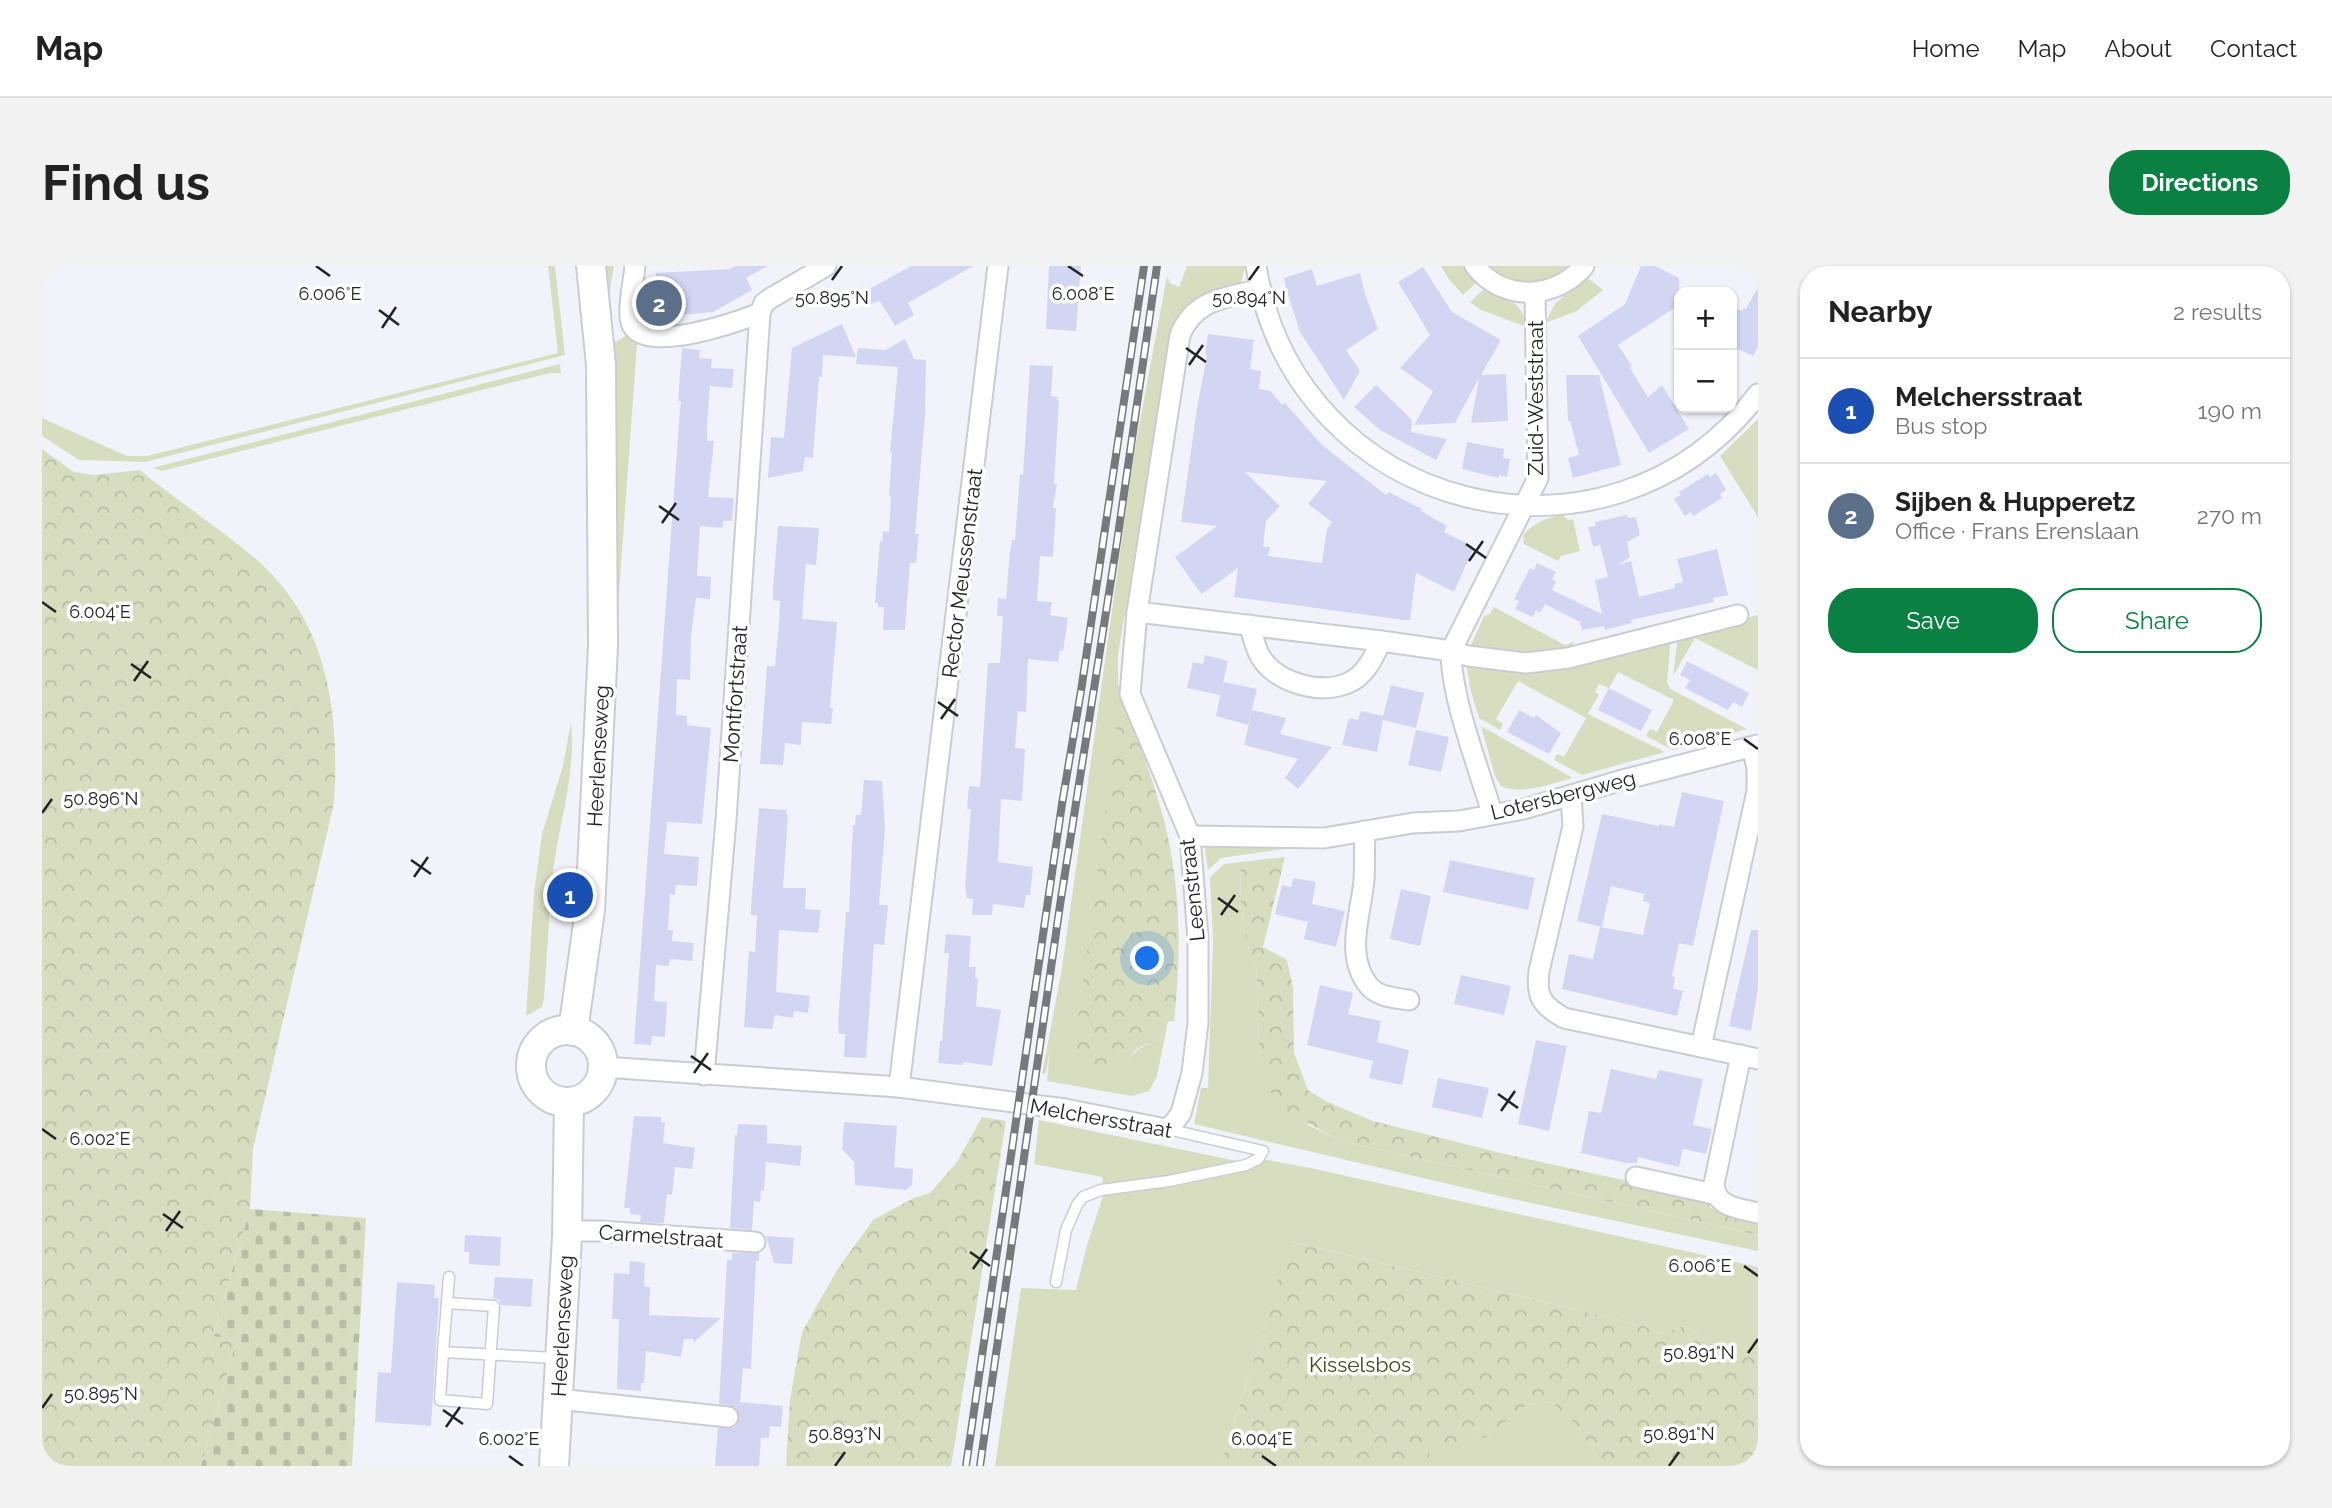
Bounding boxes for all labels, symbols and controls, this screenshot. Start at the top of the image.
text: Map [35,29,103,68]
text: Home [1912,34,1980,63]
text: Map [2018,34,2066,63]
text: About [2104,34,2172,63]
text: Contact [2210,34,2297,63]
button: Directions [2109,150,2290,215]
text: Find us [42,154,210,211]
pin: 2 [636,277,682,329]
text: 6.006°E [299,283,361,304]
text: 6.008°E [1052,283,1114,304]
text: 50.895°N [795,287,869,308]
text: 50.894°N [1212,287,1286,308]
map controls [1674,287,1737,413]
button: + [1674,287,1737,350]
text: Nearby [1828,294,1932,329]
text: 2 results [2173,298,2262,325]
street label: Zuid-Weststraat [1523,320,1548,476]
button: − [1674,350,1737,413]
text: Melchersstraat [1895,382,2082,412]
text: 1 [1845,397,1857,424]
text: 190 m [2198,397,2262,424]
text: Bus stop [1895,412,1987,439]
street label: Rector Meussenstraat [937,467,987,679]
text: Sijben & Hupperetz [1895,487,2135,517]
text: 2 [1845,502,1857,529]
text: 270 m [2197,502,2262,529]
text: Office · Frans Erenslaan [1895,517,2139,544]
button: Save [1828,588,2038,653]
button: Share [2052,588,2262,653]
text: 6.004°E [69,601,131,622]
street label: Montfortstraat [718,624,752,764]
street label: Heerlenseweg [582,685,614,827]
text: 6.008°E [1669,728,1731,749]
street label: Lotersbergweg [1488,765,1638,825]
text: 50.896°N [64,788,139,809]
street label: Leenstraat [1174,837,1210,943]
pin: 1 [547,869,593,921]
your location [1130,941,1164,975]
street label: Melchersstraat [1028,1093,1174,1143]
text: 6.002°E [69,1128,131,1149]
street label: Carmelstraat [598,1219,724,1253]
street label: Heerlenseweg [546,1255,578,1397]
text: 6.006°E [1669,1255,1731,1276]
text: 50.891°N [1663,1342,1735,1363]
park label: Kisselsbos [1309,1352,1411,1377]
text: 50.895°N [64,1383,138,1404]
text: 50.893°N [808,1423,882,1444]
text: 50.891°N [1643,1423,1715,1444]
text: 6.002°E [478,1428,540,1449]
text: 6.004°E [1231,1428,1293,1449]

